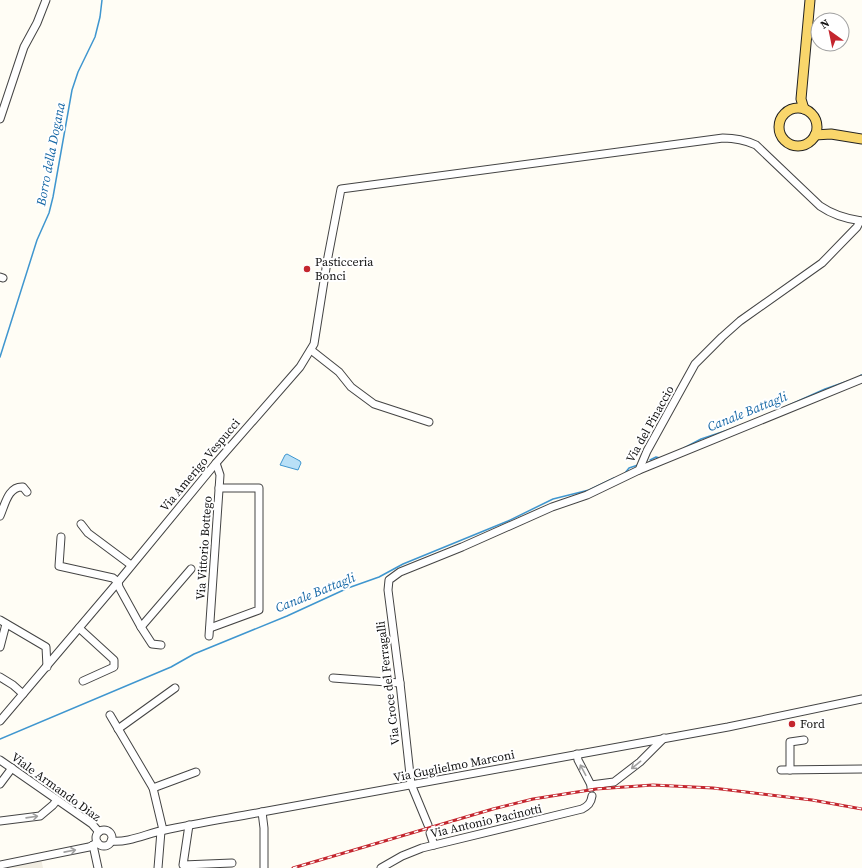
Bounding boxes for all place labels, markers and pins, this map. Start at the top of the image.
place label: Pasticceria Bonci [315,254,374,284]
marker: Pasticceria Bonci [302,264,312,274]
place label: Ford [800,716,825,732]
marker: Ford [787,719,797,729]

